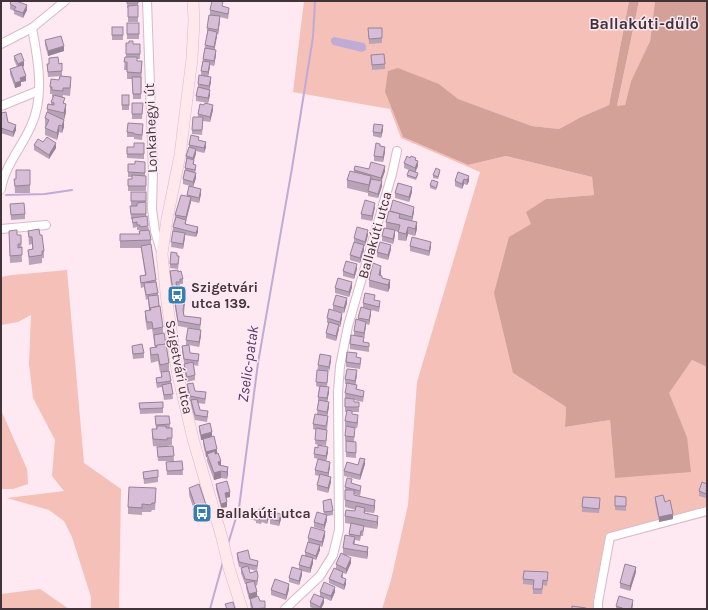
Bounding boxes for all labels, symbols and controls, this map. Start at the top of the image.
district label: Ballakúti-dűlő [589,14,699,33]
street label: Lonkahegyi út [141,83,161,173]
street label: Ballakúti utca [354,190,396,280]
place label: Szigetvári utca 139. [191,279,258,312]
bus stop icon: Szigetvári utca 139. [166,284,188,306]
street label: Szigetvári utca [162,318,196,416]
water label: Zselic-patak [234,324,262,404]
bus stop icon: Ballakúti utca [191,502,213,524]
place label: Ballakúti utca [216,505,311,522]

